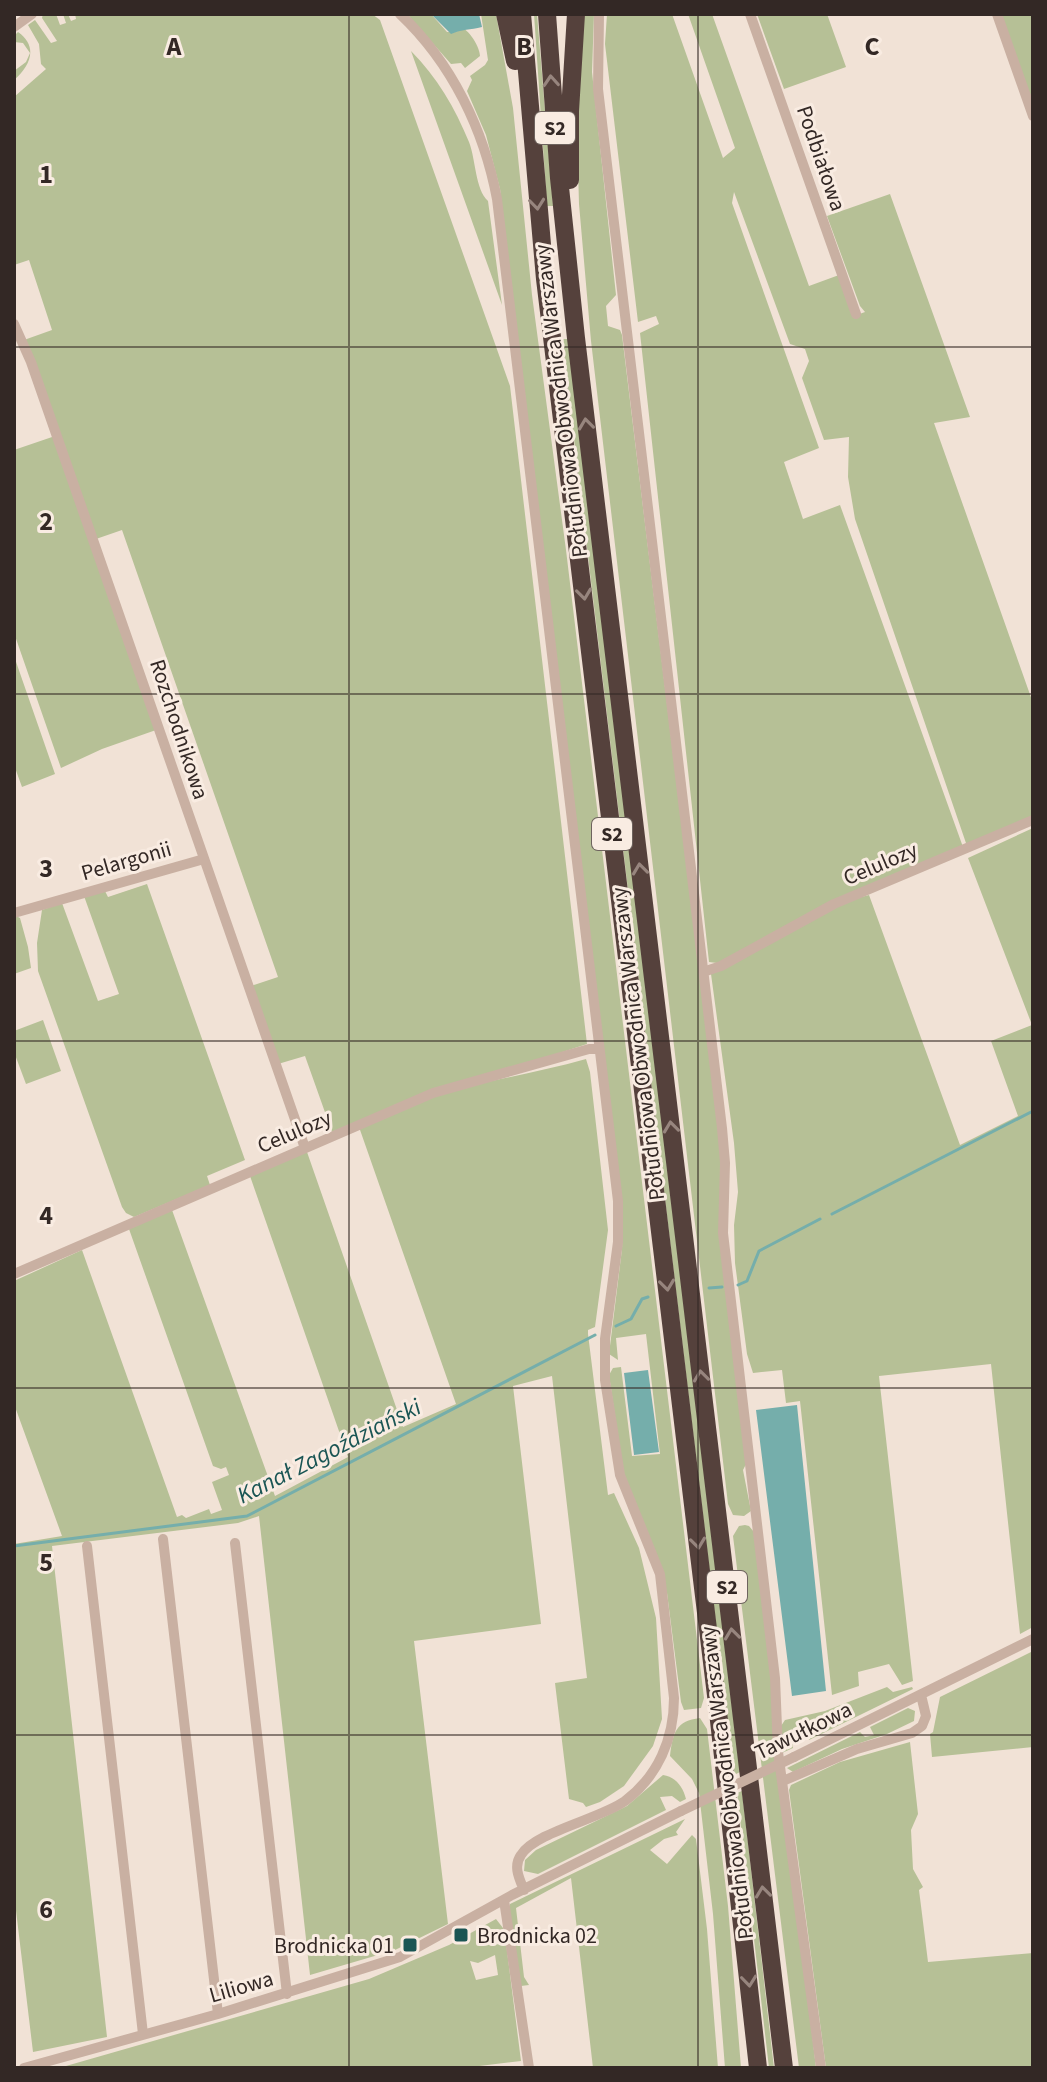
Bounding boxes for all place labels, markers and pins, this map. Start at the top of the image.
place label: Brodnicka 02 [477,1920,597,1952]
marker: Brodnicka 02 [452,1926,470,1944]
place label: Brodnicka 01 [274,1930,394,1962]
marker: Brodnicka 01 [401,1936,419,1954]

